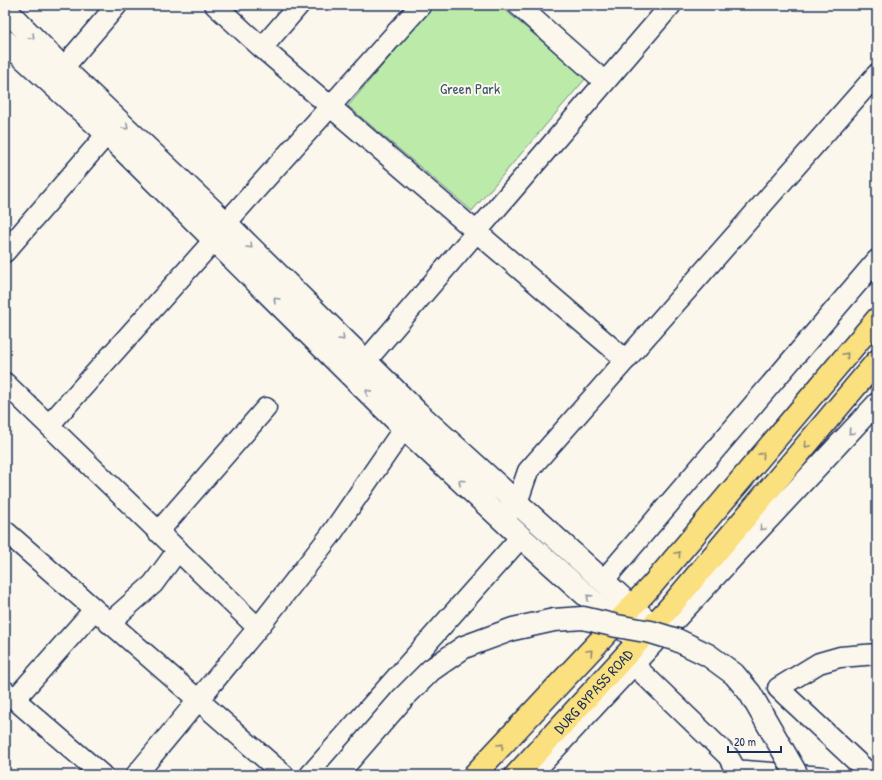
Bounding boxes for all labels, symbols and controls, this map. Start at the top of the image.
one-way arrow [27,32,35,40]
park label: Green Park [440,78,500,99]
one-way arrow [121,123,129,130]
one-way arrow [245,241,253,249]
one-way arrow [273,297,281,305]
one-way arrow [337,333,345,341]
one-way arrow [841,353,848,360]
one-way arrow [365,389,373,397]
one-way arrow [848,427,855,435]
one-way arrow [804,440,811,447]
one-way arrow [757,452,764,459]
one-way arrow [459,479,466,486]
one-way arrow [760,523,767,530]
one-way arrow [673,551,680,559]
one-way arrow [586,595,593,602]
street label: DURG BYPASS ROAD [549,643,638,738]
one-way arrow [585,649,593,657]
scale bar [728,728,781,754]
text: 20 m [734,733,756,750]
one-way arrow [496,744,503,751]

